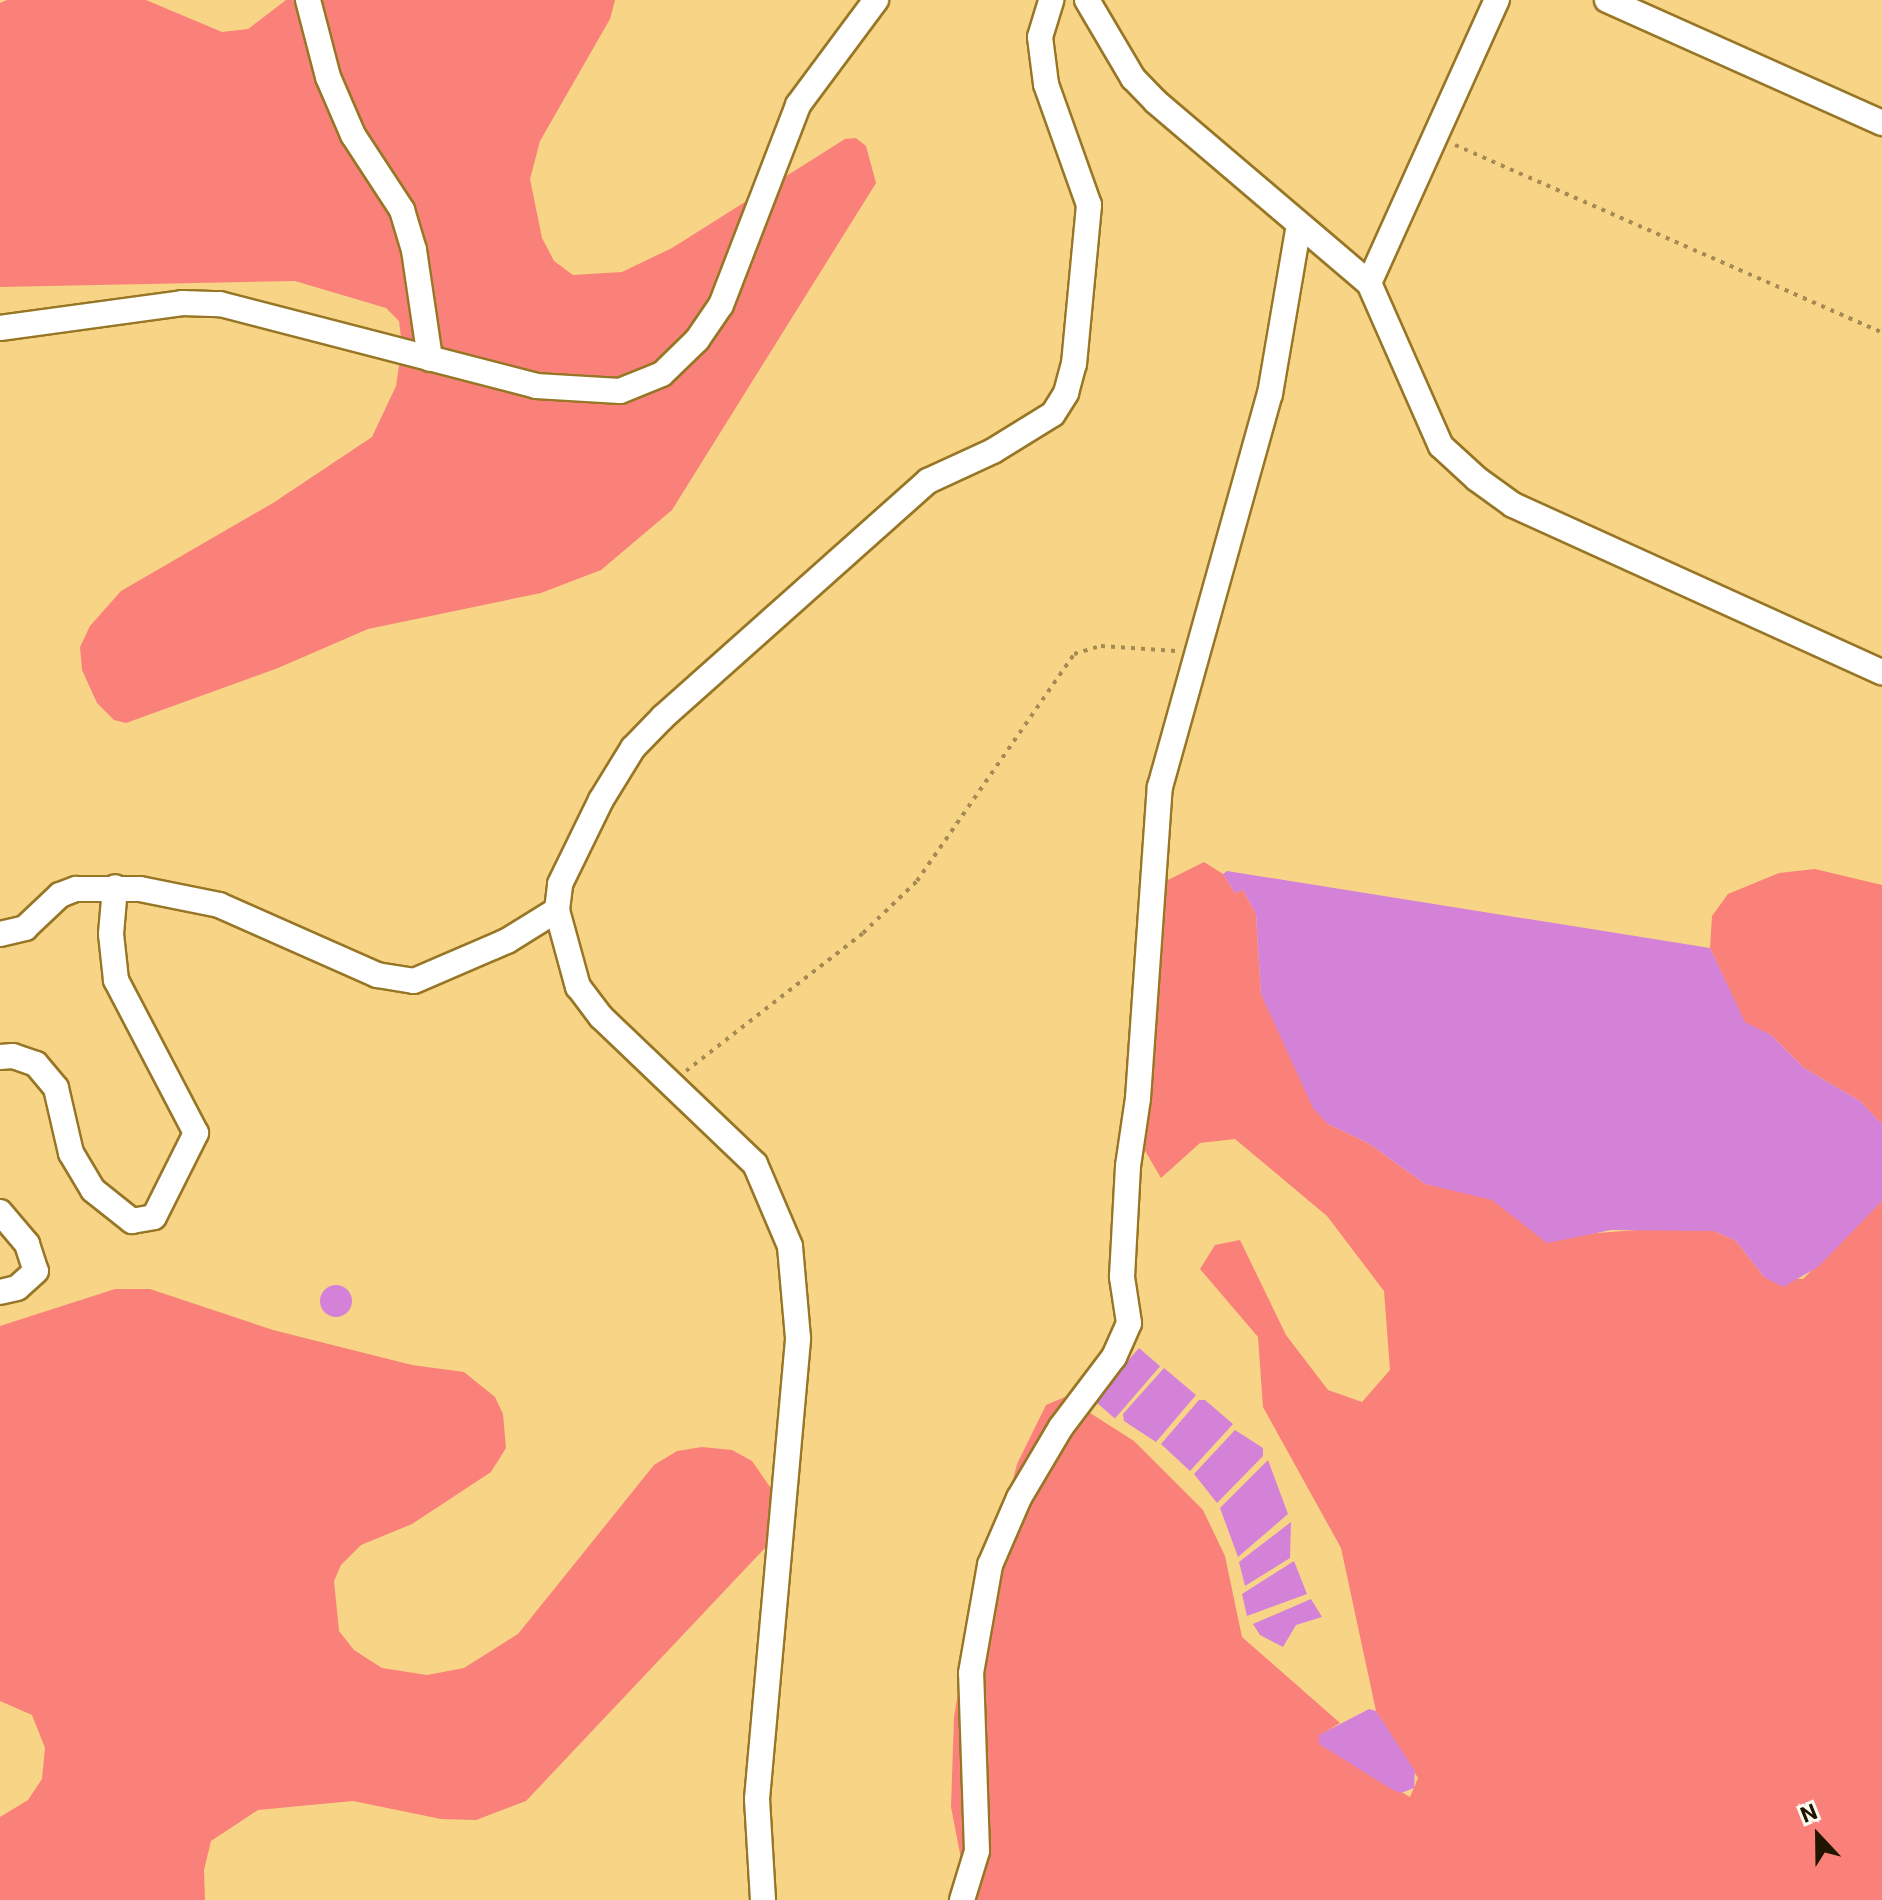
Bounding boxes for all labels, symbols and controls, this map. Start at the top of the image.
north arrow [1778,1796,1858,1876]
text: N [1797,1799,1821,1828]

